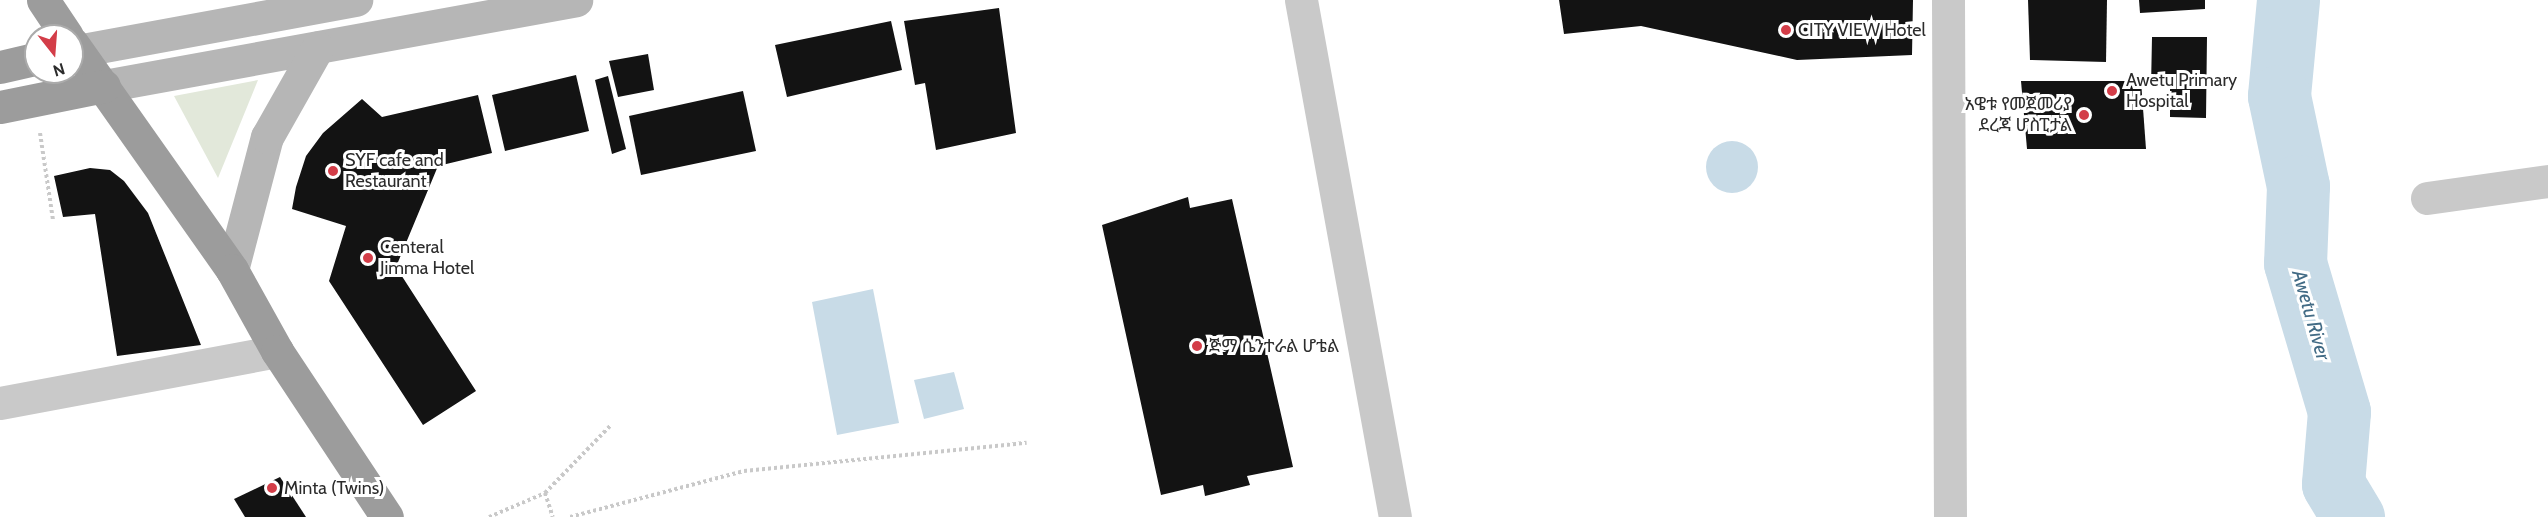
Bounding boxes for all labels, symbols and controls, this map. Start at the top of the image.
place label: CITY VIEW Hotel [1798,19,1926,41]
marker: CITY VIEW Hotel [1779,23,1793,37]
north arrow [24,24,84,84]
text: N [51,59,67,81]
place label: Awetu Primary Hospital [2126,70,2237,112]
marker: Awetu Primary Hospital [2103,82,2121,100]
place label: አዌቱ የመጀመሪያ ደረጃ ሆስፒታል [1965,94,2072,136]
marker: አዌቱ የመጀመሪያ ደረጃ ሆስፒታል [2077,108,2091,122]
place label: SYF cafe and Restaurant [345,150,444,192]
marker: SYF cafe and Restaurant [326,164,340,178]
place label: Centeral Jimma Hotel [380,237,474,280]
marker: Centeral Jimma Hotel [361,251,375,265]
water label: Awetu River [2287,267,2335,363]
place label: ጅማ ሴንተራል ሆቴል [1209,335,1339,357]
marker: ጅማ ሴንተራል ሆቴል [1190,339,1204,353]
place label: Minta (Twins) [284,477,384,499]
marker: Minta (Twins) [265,481,279,495]

